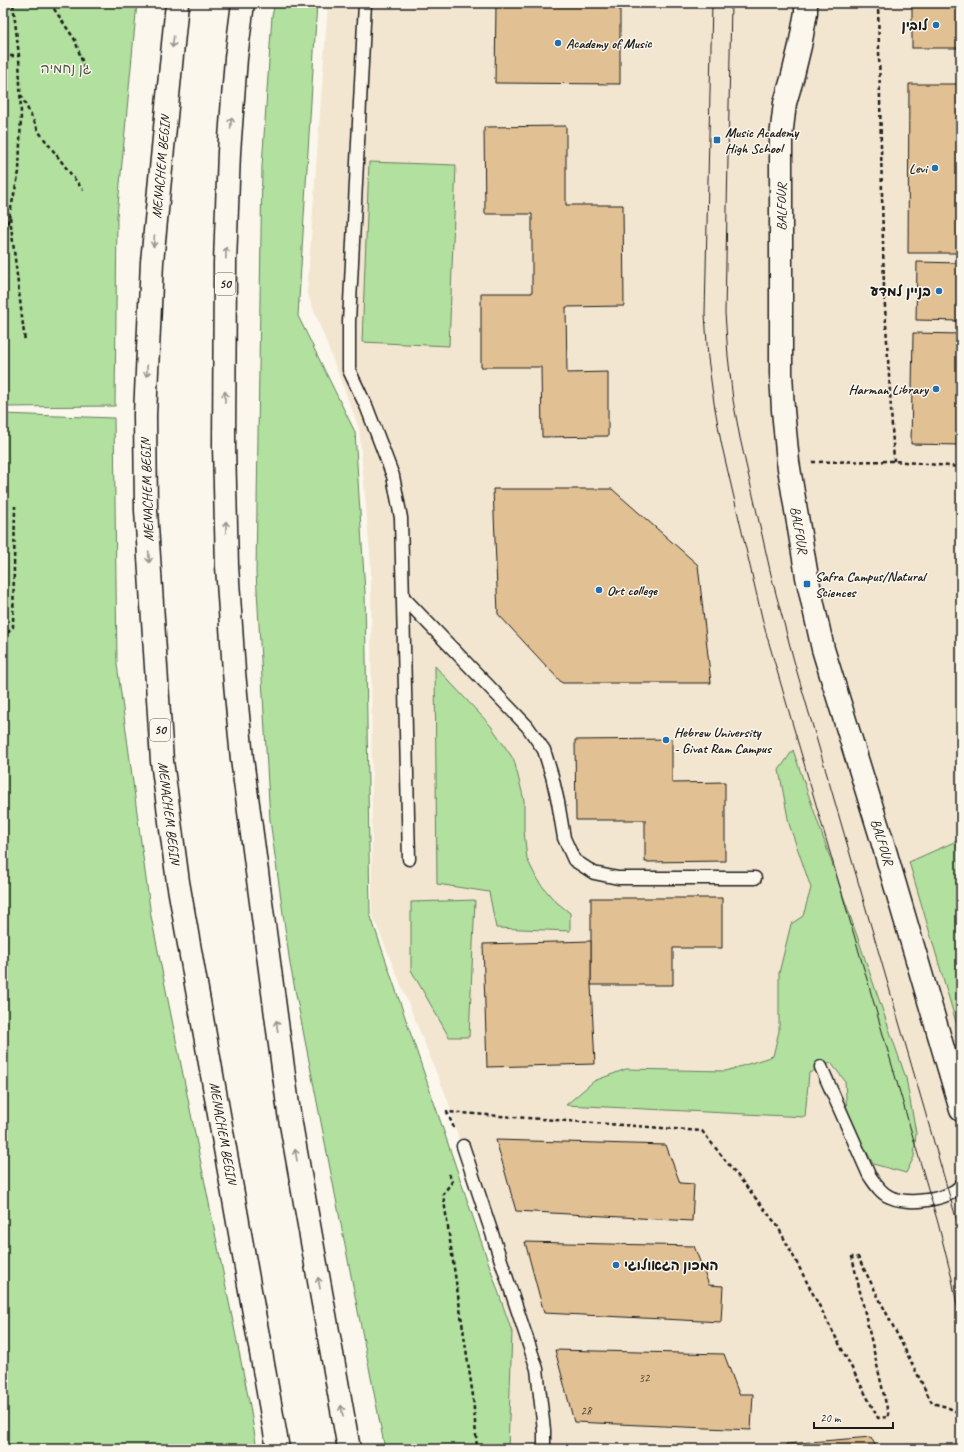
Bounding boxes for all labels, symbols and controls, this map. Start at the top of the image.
place label: לובין [901,17,928,34]
marker: לובין [931,20,941,30]
one-way arrow [169,35,177,48]
place label: Academy of Music [566,35,652,52]
marker: Academy of Music [553,38,563,48]
park label: גן נחמיה [41,60,92,77]
street label: MENACHEM BEGIN [148,113,174,219]
one-way arrow [228,117,235,130]
place label: Music Academy High School [725,124,801,157]
marker: Music Academy High School [712,135,722,145]
place label: Levi [909,160,929,177]
marker: Levi [930,163,940,173]
street label: BALFOUR [773,182,790,231]
one-way arrow [150,234,157,247]
one-way arrow [222,247,229,260]
road number: 50 [215,273,235,295]
place label: בניין למדע [870,283,931,300]
marker: בניין למדע [934,286,944,296]
one-way arrow [144,364,151,377]
place label: Harman Library [849,381,929,398]
marker: Harman Library [931,384,941,394]
one-way arrow [221,391,229,404]
street label: MENACHEM BEGIN [137,436,157,542]
street label: BALFOUR [787,505,812,556]
one-way arrow [222,521,230,534]
one-way arrow [146,550,153,563]
place label: Safra Campus/Natural Sciences [815,568,928,601]
marker: Safra Campus/Natural Sciences [802,579,812,589]
place label: Ort college [607,582,658,599]
marker: Ort college [594,585,604,595]
road number: 50 [150,719,170,741]
place label: Hebrew University - Givat Ram Campus [674,724,773,757]
marker: Hebrew University - Givat Ram Campus [661,735,671,745]
street label: MENACHEM BEGIN [154,761,184,867]
street label: BALFOUR [867,817,897,869]
one-way arrow [273,1020,281,1033]
street label: MENACHEM BEGIN [206,1081,241,1187]
one-way arrow [292,1149,300,1162]
place label: המכון הגאולוגי [624,1257,719,1274]
marker: המכון הגאולוגי [611,1260,621,1270]
one-way arrow [315,1277,323,1290]
house number: 32 [639,1370,651,1386]
house number: 28 [581,1403,593,1419]
scale bar [814,1404,893,1430]
one-way arrow [338,1405,346,1418]
text: 20 m [820,1410,842,1426]

